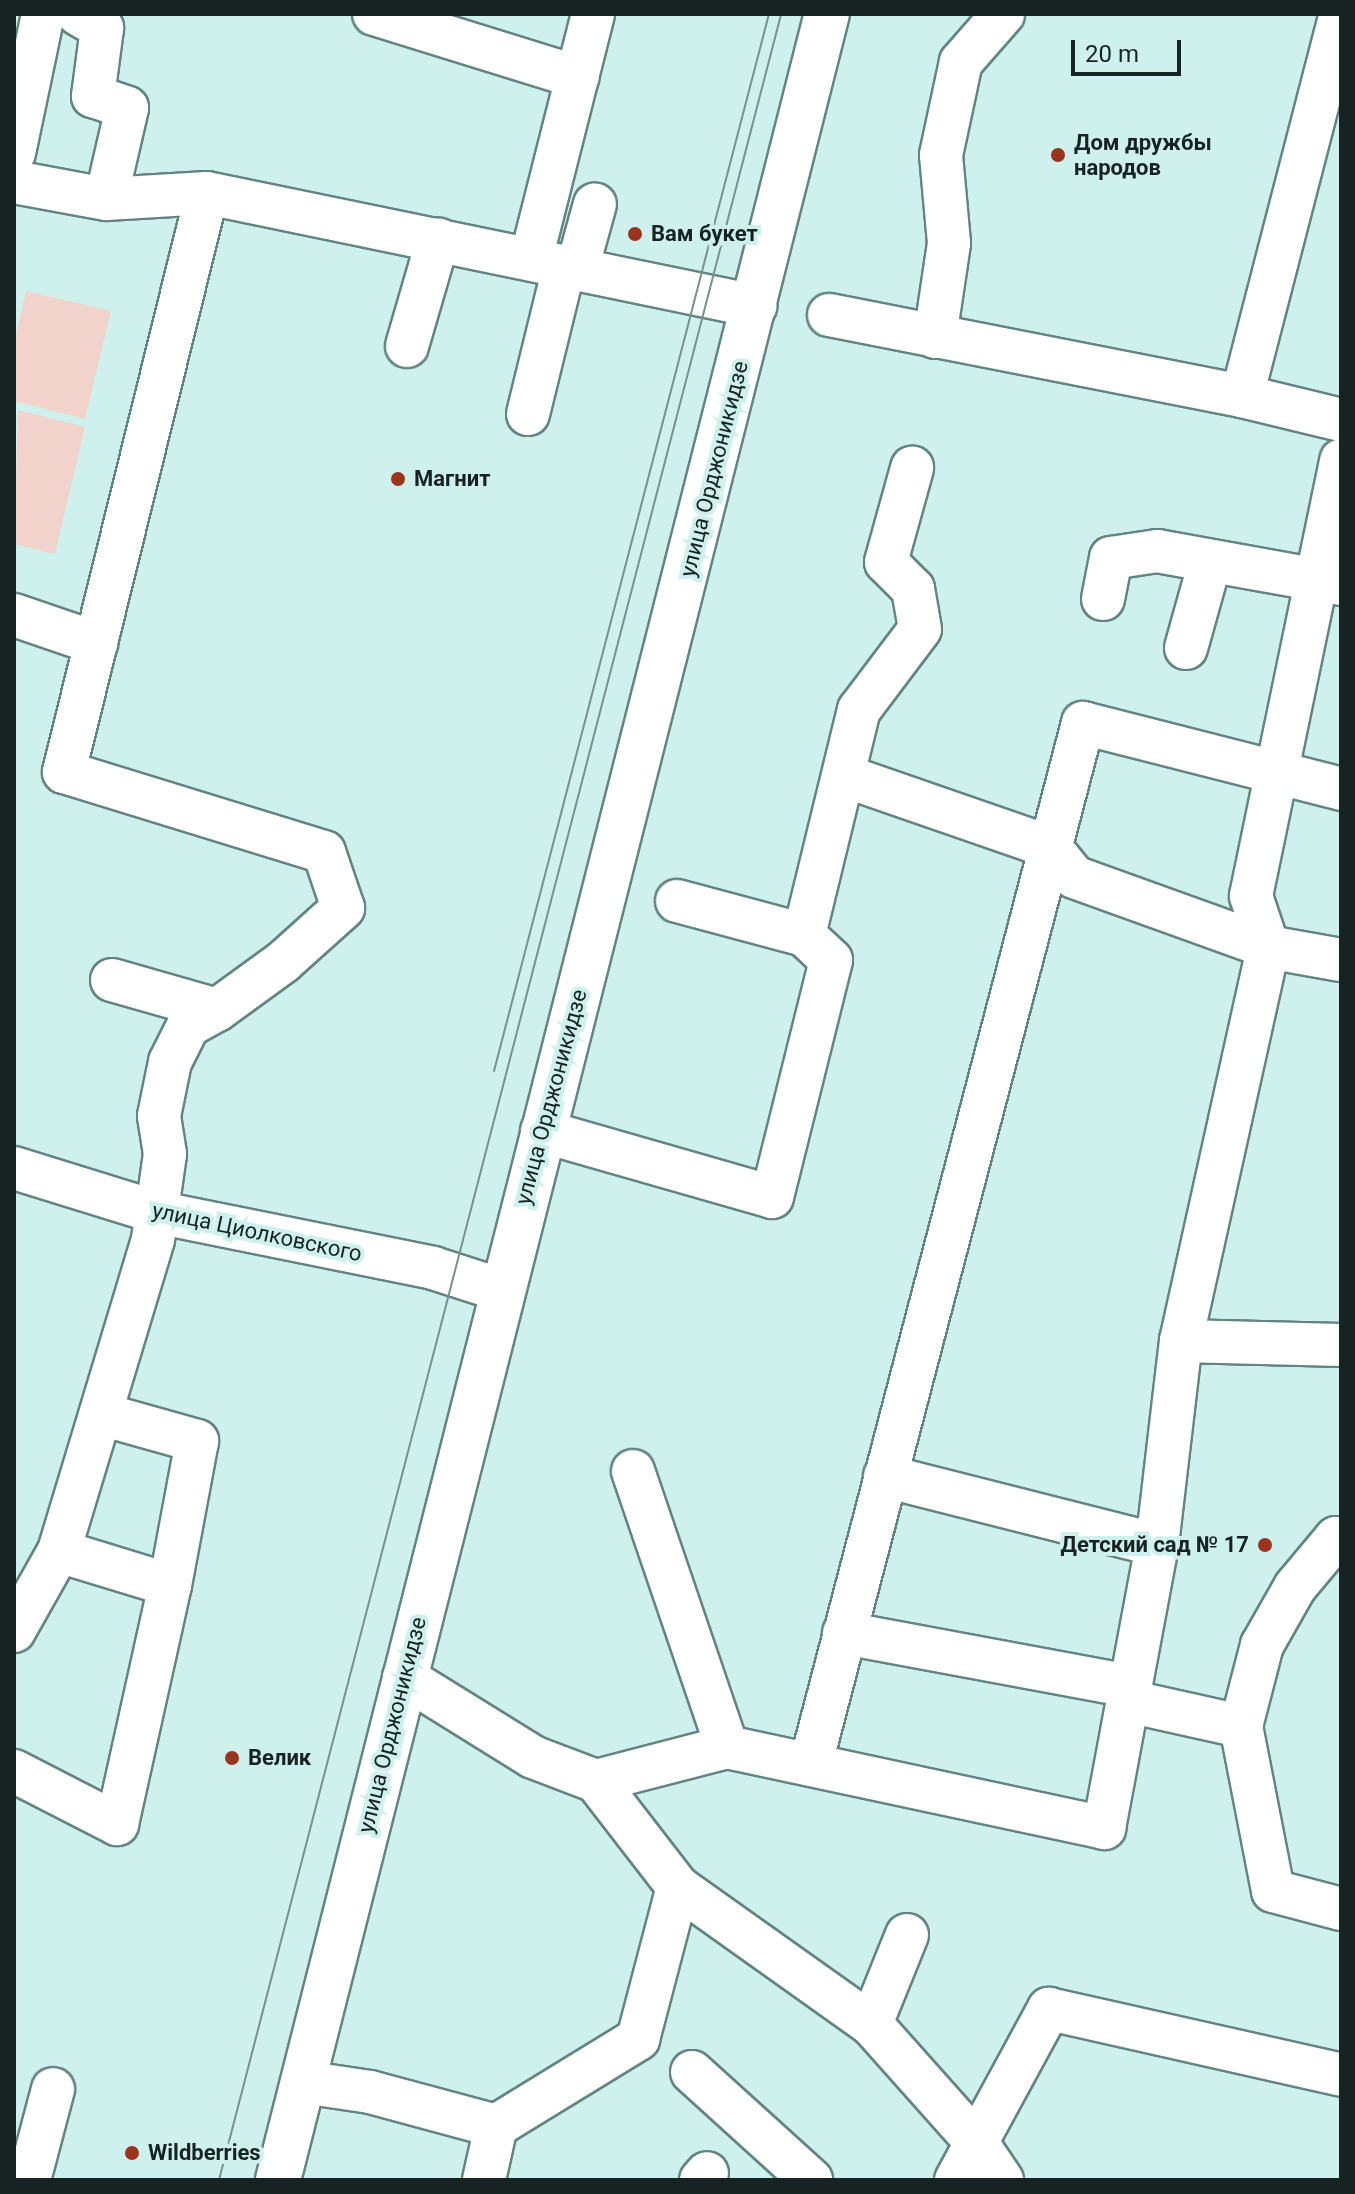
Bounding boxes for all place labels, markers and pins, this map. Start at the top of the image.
place label: Дом дружбы народов [1074,129,1212,180]
marker: Дом дружбы народов [1049,146,1067,164]
place label: Вам букет [651,221,758,247]
marker: Вам букет [626,225,644,243]
place label: Магнит [414,466,490,492]
marker: Магнит [389,470,407,488]
place label: Детский сад № 17 [1061,1532,1249,1558]
marker: Детский сад № 17 [1256,1536,1274,1554]
place label: Велик [248,1745,311,1771]
marker: Велик [223,1749,241,1767]
place label: Wildberries [148,2140,261,2166]
marker: Wildberries [123,2144,141,2162]

